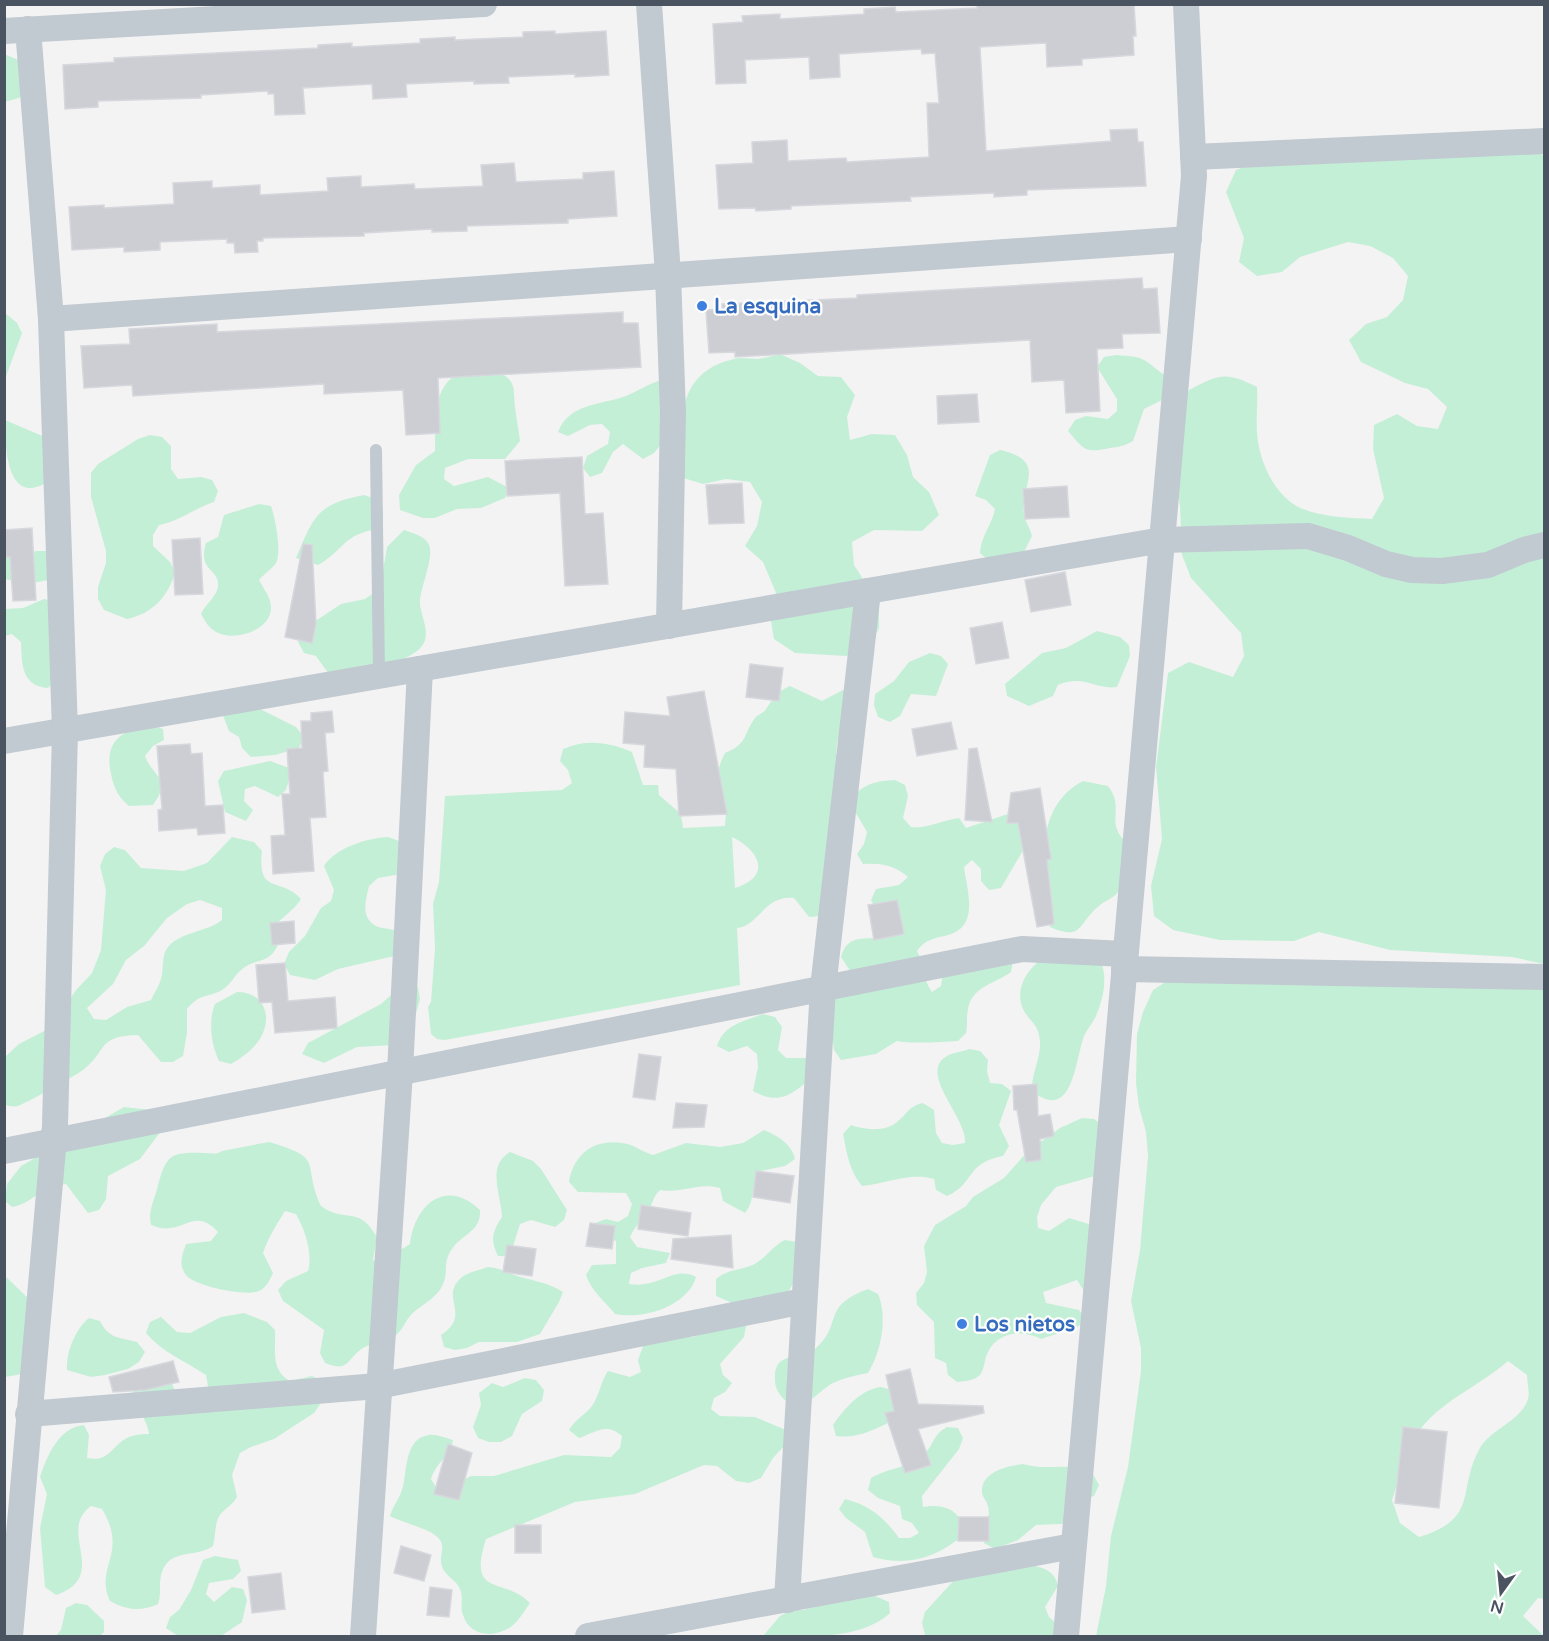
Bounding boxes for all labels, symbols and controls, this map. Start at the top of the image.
place label: La esquina [714,294,821,319]
marker: La esquina [695,299,709,313]
place label: Los nietos [974,1312,1075,1337]
marker: Los nietos [955,1317,969,1331]
north arrow [1471,1563,1531,1623]
text: N [1489,1595,1506,1618]

